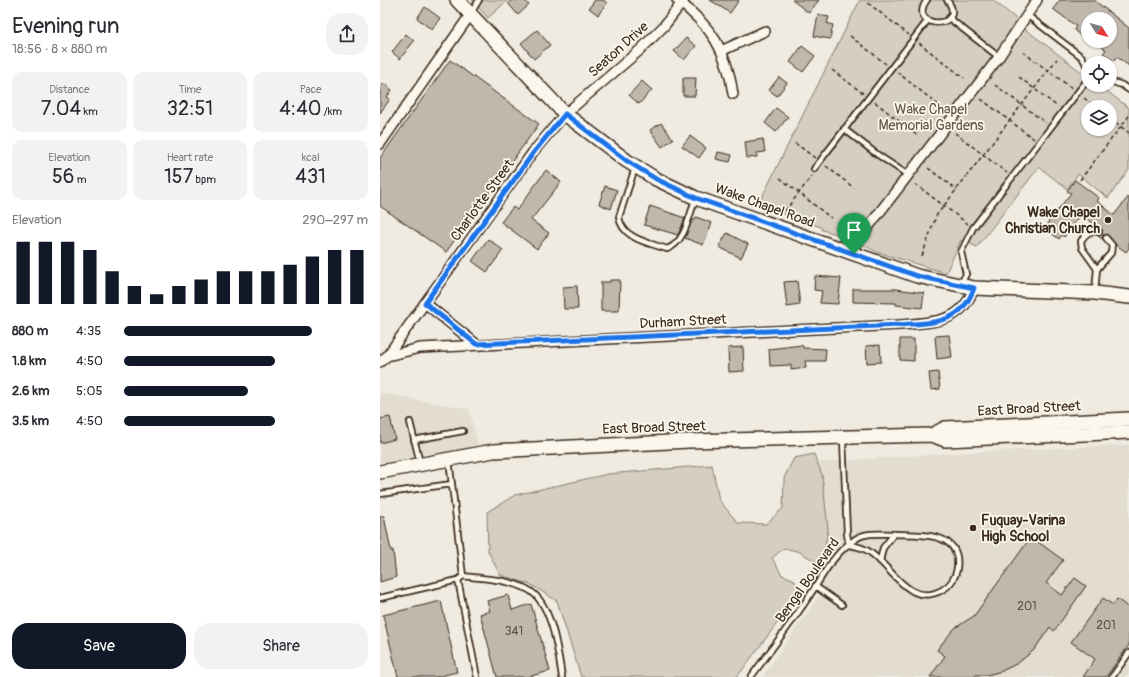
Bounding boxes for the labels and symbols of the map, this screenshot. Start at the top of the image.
north arrow [1081,12,1117,48]
street label: Seaton Drive [585,18,652,81]
park label: Wake Chapel Memorial Gardens [878,101,984,134]
street label: Charlotte Street [447,156,518,244]
street label: Wake Chapel Road [713,180,817,231]
place label: Wake Chapel Christian Church [1005,204,1100,237]
pin [837,213,871,254]
marker: Wake Chapel Christian Church [1103,215,1113,225]
street label: Durham Street [639,311,727,332]
street label: East Broad Street [977,397,1081,420]
street label: East Broad Street [602,417,706,438]
place label: Fuquay-Varina High School [981,512,1066,545]
marker: Fuquay-Varina High School [968,523,978,533]
street label: Bengal Boulevard [772,535,843,626]
house number: 201 [1017,599,1037,614]
house number: 201 [1096,618,1116,633]
house number: 341 [505,624,523,639]

